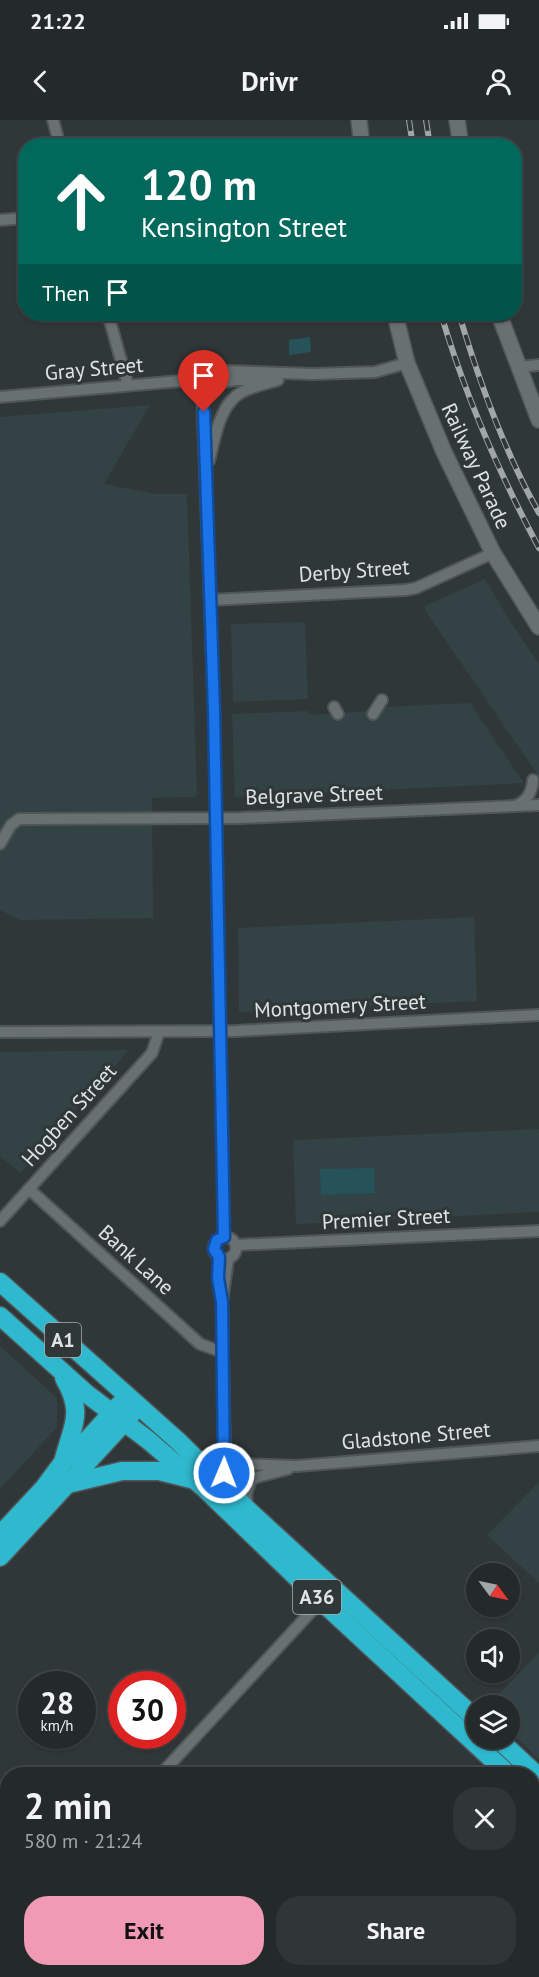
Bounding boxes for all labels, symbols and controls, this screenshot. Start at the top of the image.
text: 21:22 [30,7,86,35]
text: Drivr [241,64,298,98]
icon: back [24,65,57,98]
icon: person [482,65,515,98]
text: 120 m [141,157,257,212]
icon: ahead [42,162,120,240]
text: Kensington Street [141,210,347,244]
icon: arrive [101,276,134,309]
text: Then [42,279,89,307]
pin [178,350,229,412]
street label: Gray Street [44,351,144,386]
icon: arrive [187,359,220,392]
street label: Railway Parade [436,399,517,533]
street label: Derby Street [298,553,410,588]
street label: Belgrave Street [245,779,383,810]
street label: Montgomery Street [253,988,427,1023]
street label: Hogben Street [15,1058,122,1172]
street label: Premier Street [321,1202,451,1235]
street label: Bank Lane [93,1219,180,1301]
road number: A1 [45,1323,81,1357]
street label: Gladstone Street [341,1416,491,1455]
position arrow [192,1441,256,1505]
north arrow [466,1563,520,1617]
map controls [466,1563,520,1749]
road number: A36 [293,1580,341,1614]
button: sound [466,1629,520,1683]
speed limit sign: 30 [108,1671,186,1749]
text: 28 [40,1683,74,1722]
button: layers [466,1695,520,1749]
text: km/h [41,1716,73,1735]
text: 2 min [24,1782,112,1829]
button: close [453,1787,516,1850]
text: 580 m · 21:24 [24,1828,142,1854]
button: Exit [24,1896,264,1965]
button: Share [276,1896,516,1965]

